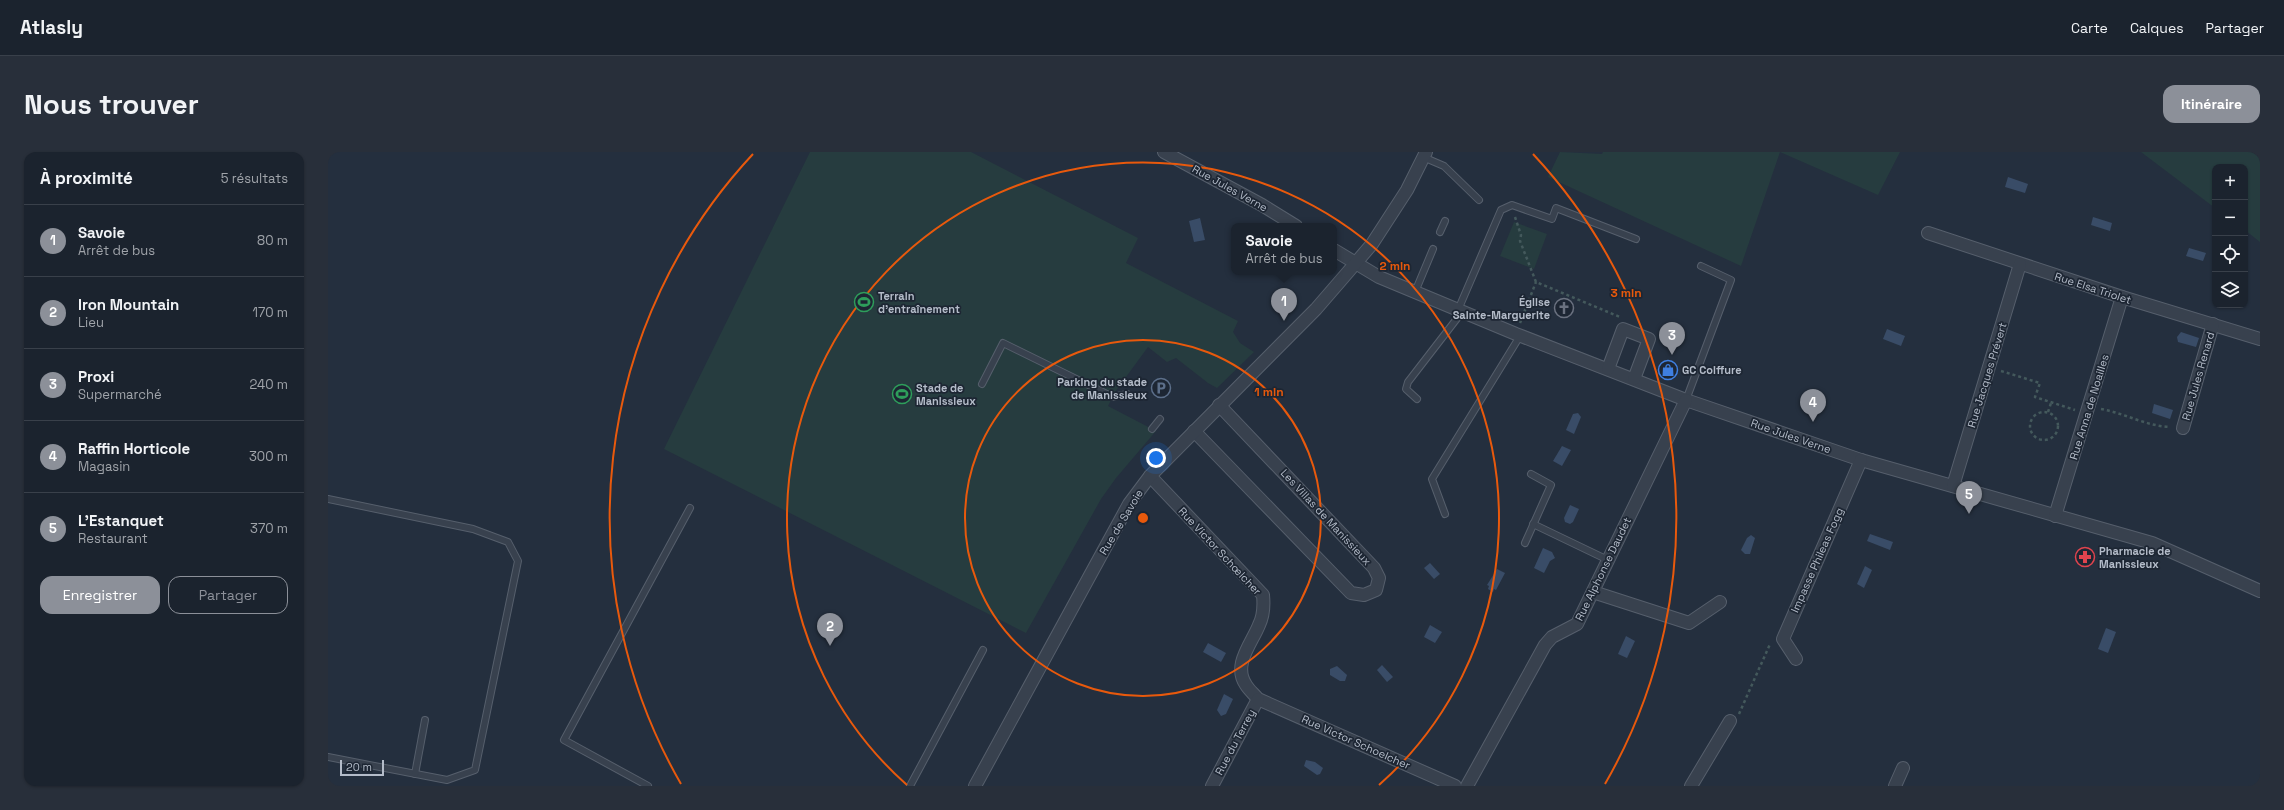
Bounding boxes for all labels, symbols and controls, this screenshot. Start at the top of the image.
text: Atlasly [20,15,83,40]
text: Carte [2071,19,2108,37]
text: Calques [2130,19,2184,37]
text: Partager [2206,19,2264,37]
button: Itinéraire [2163,85,2260,123]
text: Nous trouver [24,86,199,122]
street label: Rue Jules Verne [1190,162,1270,214]
map controls [2212,164,2248,308]
button: + [2212,164,2248,200]
text: À proximité [40,167,133,189]
text: 5 résultats [221,170,288,187]
button: − [2212,200,2248,236]
text: Savoie [78,223,125,242]
popup [1231,223,1337,275]
text: Savoie [1245,231,1293,250]
text: 1 [50,232,56,249]
text: 80 m [257,232,288,249]
button: locate [2212,236,2248,272]
text: Arrêt de bus [78,242,155,259]
text: Arrêt de bus [1245,250,1323,267]
text: 2 min [1379,258,1411,274]
street label: Rue Elsa Triolet [2053,269,2133,307]
button: layers [2212,272,2248,308]
text: 3 min [1610,285,1642,301]
pin: 1 [1271,288,1297,321]
place label: Terrain d'entraînement [878,289,960,316]
sports icon: Terrain d'entraînement [853,291,875,313]
text: Iron Mountain [78,295,179,314]
place label: Église Sainte-Marguerite [1453,295,1550,322]
church icon: Église Sainte-Marguerite [1553,297,1575,319]
text: 2 [49,304,57,321]
text: 170 m [252,304,288,321]
text: Lieu [78,314,104,331]
street label: Rue Jacques Prévert [1964,321,2010,429]
pin: 3 [1659,322,1685,355]
street label: Rue Jules Renard [2179,330,2217,422]
street label: Rue Anna de Noailles [2066,352,2112,461]
shop icon: GC Coiffure [1657,359,1679,381]
place label: GC Coiffure [1682,363,1742,377]
text: Proxi [78,367,114,386]
place label: Parking du stade de Manissieux [1057,375,1147,402]
text: 3 [49,376,57,393]
text: 240 m [250,376,288,393]
parking icon: Parking du stade de Manissieux [1150,377,1172,399]
place label: Stade de Manissieux [916,381,976,408]
sports icon: Stade de Manissieux [891,383,913,405]
text: 1 min [1254,384,1284,400]
text: Supermarché [78,386,162,403]
pin: 4 [1800,389,1826,422]
street label: Rue Jules Verne [1749,416,1833,456]
text: Raffin Horticole [78,439,190,458]
text: 4 [49,448,57,465]
text: 300 m [249,448,288,465]
your location [1146,448,1166,468]
text: Magasin [78,458,130,475]
street label: Les Villas de Manissieux [1278,466,1375,568]
pin: 5 [1956,481,1982,514]
street label: Rue de Savoie [1096,487,1146,557]
street label: Rue Victor Schœlcher [1176,504,1264,598]
street label: Impasse Phileas Fogg [1788,505,1846,615]
text: L'Estanquet [78,511,164,530]
centre of rings [1136,511,1150,525]
street label: Rue Alphonse Daudet [1572,515,1634,623]
text: 5 [49,520,57,537]
text: 370 m [250,520,288,537]
text: Restaurant [78,530,148,547]
place label: Pharmacie de Manissieux [2099,544,2171,571]
pharmacy icon: Pharmacie de Manissieux [2074,546,2096,568]
button: Enregistrer [40,576,160,614]
button: Partager [168,576,288,614]
pin: 2 [817,613,843,646]
street label: Rue du Terrey [1212,707,1258,777]
street label: Rue Victor Schoelcher [1300,712,1412,772]
scale bar [340,758,384,777]
text: 20 m [346,760,372,774]

